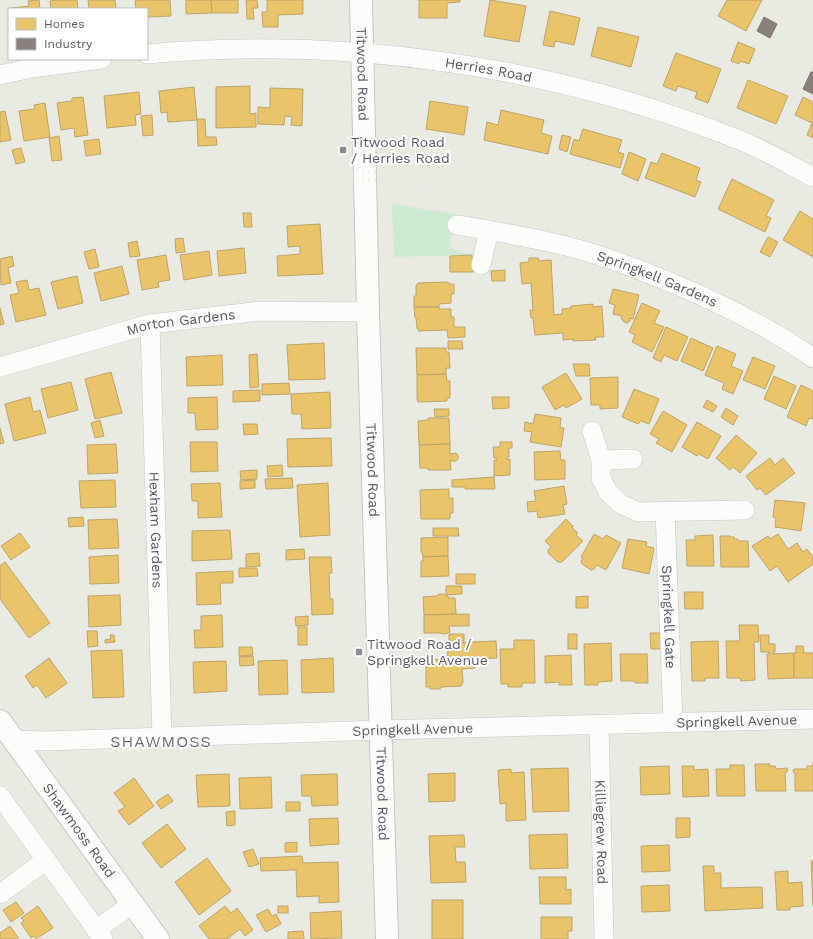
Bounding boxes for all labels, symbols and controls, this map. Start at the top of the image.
legend [8,8,148,60]
text: Homes [44,17,85,31]
street label: Titwood Road [354,27,372,121]
text: Industry [44,37,93,51]
street label: Herries Road [444,54,533,85]
place label: Titwood Road / Herries Road [351,134,450,166]
marker: Titwood Road / Herries Road [338,145,348,155]
street label: Springkell Gardens [595,247,720,310]
street label: Morton Gardens [125,306,236,338]
street label: Titwood Road [363,423,382,517]
street label: Hexham Gardens [146,471,166,588]
street label: Springkell Gate [659,565,679,669]
place label: Titwood Road / Springkell Avenue [367,636,488,668]
marker: Titwood Road / Springkell Avenue [354,647,364,657]
street label: Springkell Avenue [676,711,797,730]
street label: Springkell Avenue [352,720,473,739]
district label: SHAWMOSS [110,732,212,751]
street label: Titwood Road [373,747,392,841]
street label: Shawmoss Road [40,780,119,881]
street label: Killiegrew Road [592,780,611,884]

